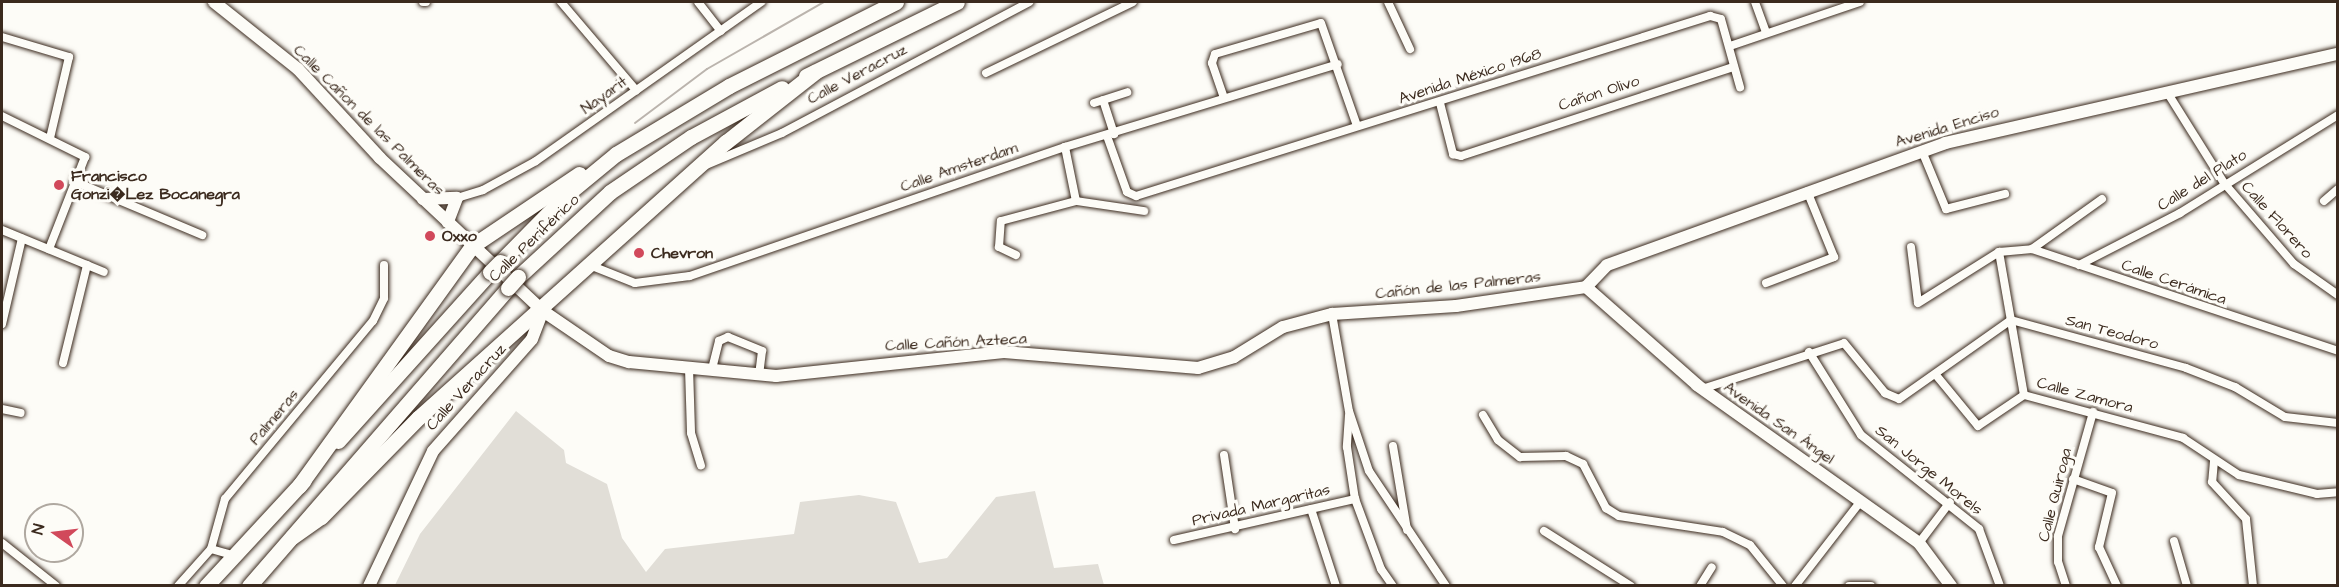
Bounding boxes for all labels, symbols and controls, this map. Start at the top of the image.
street label: Calle Cañon de las Palmeras [289,40,449,200]
street label: Calle Veracruz [804,40,910,108]
street label: Avenida México 1968 [1396,44,1544,108]
street label: Cañon Olivo [1556,71,1642,115]
street label: Nayarit [577,72,631,118]
street label: Avenida Enciso [1893,102,2001,152]
street label: Calle Amsterdam [898,138,1020,196]
street label: Calle del Plato [2154,145,2250,215]
place label: Francisco Gonzi�Lez Bocanegra [71,166,240,204]
street label: Calle Florero [2237,177,2317,263]
marker: Francisco Gonzi�Lez Bocanegra [52,178,66,192]
street label: Calle Periférico [485,190,583,286]
place label: Oxxo [442,226,477,246]
marker: Oxxo [423,229,437,243]
place label: Chevron [651,243,713,263]
marker: Chevron [632,246,646,260]
street label: Calle Cerámica [2119,255,2229,309]
street label: Cañón de las Palmeras [1374,267,1542,303]
street label: San Teodoro [2063,310,2161,354]
street label: Calle Cañón Azteca [885,329,1027,355]
street label: Calle Veracruz [422,340,510,434]
street label: Calle Zamora [2035,373,2135,417]
street label: Avenida San Ángel [1720,378,1838,468]
street label: Palmeras [245,385,303,449]
street label: San Jorge Morels [1871,421,1987,519]
street label: Calle Quiroga [2034,446,2076,544]
street label: Privada Margaritas [1190,480,1332,530]
north arrow [24,503,84,563]
text: N [27,522,50,537]

